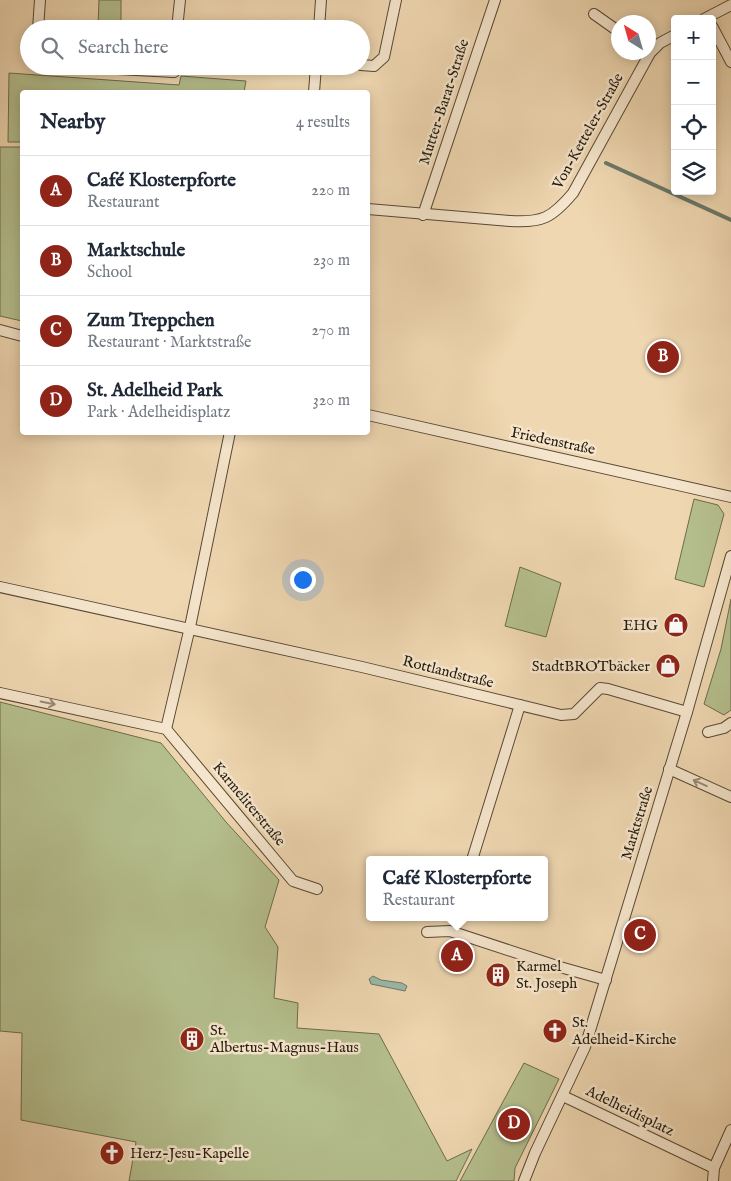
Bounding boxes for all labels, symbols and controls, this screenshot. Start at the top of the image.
north arrow [611,15,656,60]
map controls [671,15,716,195]
button: + [671,15,716,60]
search box [20,20,370,75]
icon: search [38,34,66,62]
text: Search here [78,36,169,60]
street label: Mutter-Barat-Straße [415,37,473,167]
button: − [671,60,716,105]
street label: Von-Ketteler-Straße [548,70,628,193]
button: locate [671,105,716,150]
text: Nearby [40,109,105,136]
text: 4 results [296,113,350,133]
button: layers [671,150,716,195]
text: Café Klosterpforte [87,169,236,193]
text: A [51,181,61,201]
text: 220 m [311,181,350,201]
text: Restaurant [87,193,160,213]
text: Marktschule [87,239,185,263]
text: B [51,251,61,271]
text: 230 m [313,251,350,271]
text: School [87,263,132,283]
text: Zum Treppchen [87,309,215,333]
text: C [50,321,62,341]
text: 270 m [311,321,350,341]
text: Restaurant · Marktstraße [87,333,251,353]
pin: B [647,338,679,376]
text: St. Adelheid Park [87,379,223,403]
text: D [50,391,62,411]
text: 320 m [313,391,350,411]
text: Park · Adelheidisplatz [87,403,230,423]
street label: Friedenstraße [509,423,597,459]
your location [290,567,316,593]
shop icon: EHG [663,612,689,638]
place label: EHG [623,616,658,635]
street label: Rottlandstraße [400,651,496,693]
shop icon: StadtBROTbäcker [655,653,681,679]
place label: StadtBROTbäcker [532,657,650,676]
one-way arrow [39,699,55,708]
street label: Karmeliterstraße [208,758,290,850]
one-way arrow [693,778,708,787]
street label: Marktstraße [617,784,657,862]
popup [366,856,548,921]
text: Café Klosterpforte [383,867,531,891]
text: Restaurant [383,891,455,911]
pin: C [624,916,656,954]
pin: A [441,937,473,975]
place label: Karmel St. Joseph [516,957,577,993]
building icon: Karmel St. Joseph [485,962,511,988]
place label: St. Adelheid-Kirche [571,1013,677,1049]
church icon: St. Adelheid-Kirche [542,1018,568,1044]
place label: St. Albertus-Magnus-Haus [209,1021,359,1057]
building icon: St. Albertus-Magnus-Haus [179,1026,205,1052]
street label: Adelheidisplatz [582,1081,677,1141]
pin: D [498,1105,530,1143]
church icon: Herz-Jesu-Kapelle [99,1140,125,1166]
place label: Herz-Jesu-Kapelle [130,1144,249,1163]

